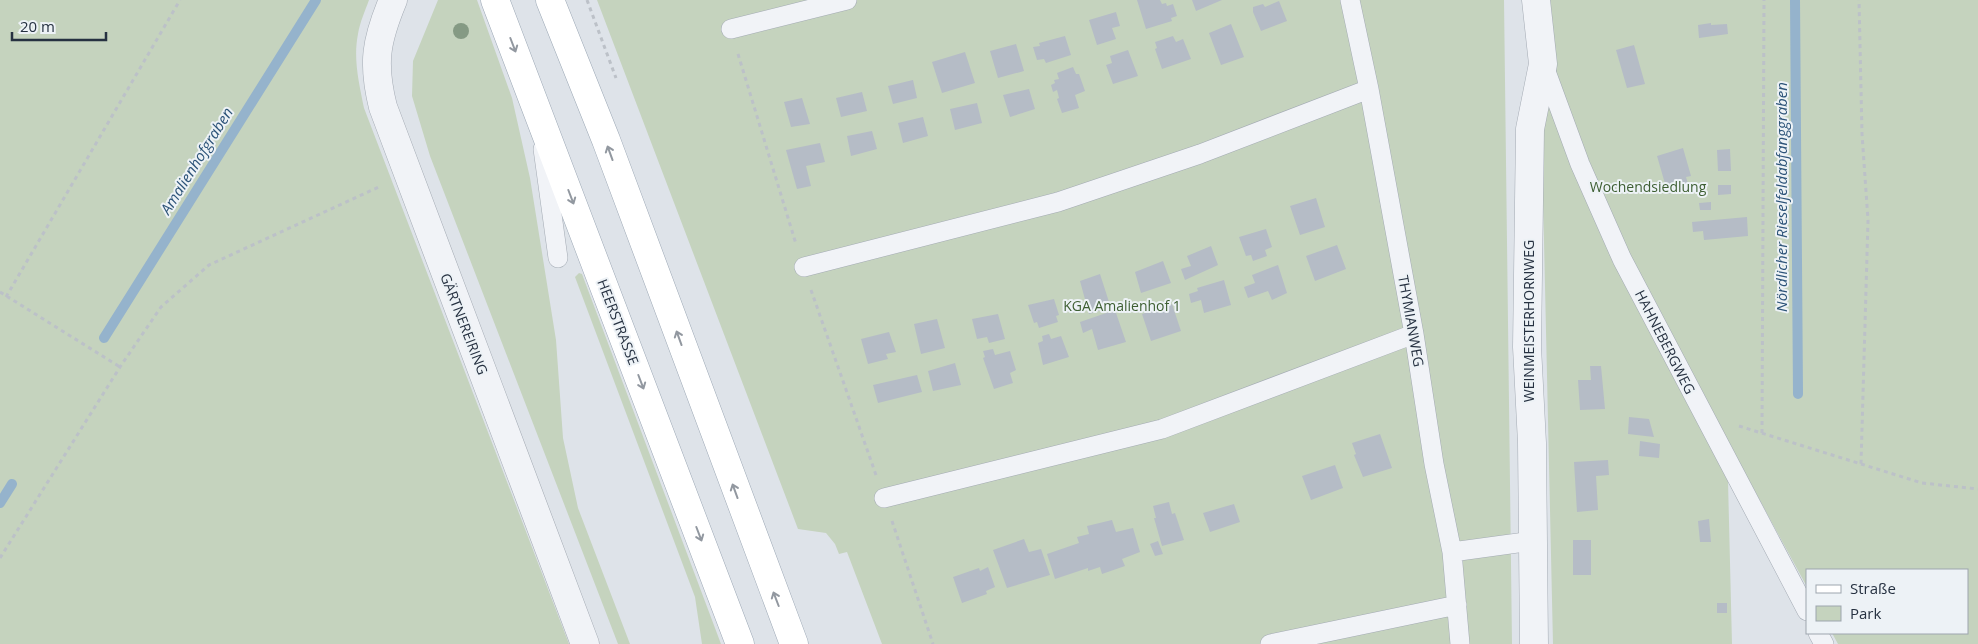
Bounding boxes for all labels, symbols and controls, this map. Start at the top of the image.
scale bar [12,10,106,42]
text: 20 m [20,16,55,36]
one-way arrow [509,37,518,53]
water label: Nördlicher Rieselfeldabfanggraben [1771,82,1791,312]
water label: Amalienhofgraben [155,103,237,219]
one-way arrow [605,146,615,161]
park label: Wochendsiedlung [1590,177,1707,196]
one-way arrow [567,189,576,204]
street label: WEINMEISTERHORNWEG [1519,240,1538,402]
street label: GÄRTNEREIRING [436,270,493,377]
street label: THYMIANWEG [1394,274,1429,368]
street label: HEERSTRASSE [593,276,644,367]
street label: HAHNEBERGWEG [1631,287,1700,397]
park label: KGA Amalienhof 1 [1063,296,1181,315]
one-way arrow [674,331,683,346]
one-way arrow [637,374,646,389]
one-way arrow [730,483,739,499]
one-way arrow [694,526,704,541]
legend [1806,569,1968,634]
text: Straße [1850,578,1896,598]
one-way arrow [771,591,780,607]
text: Park [1850,603,1881,623]

